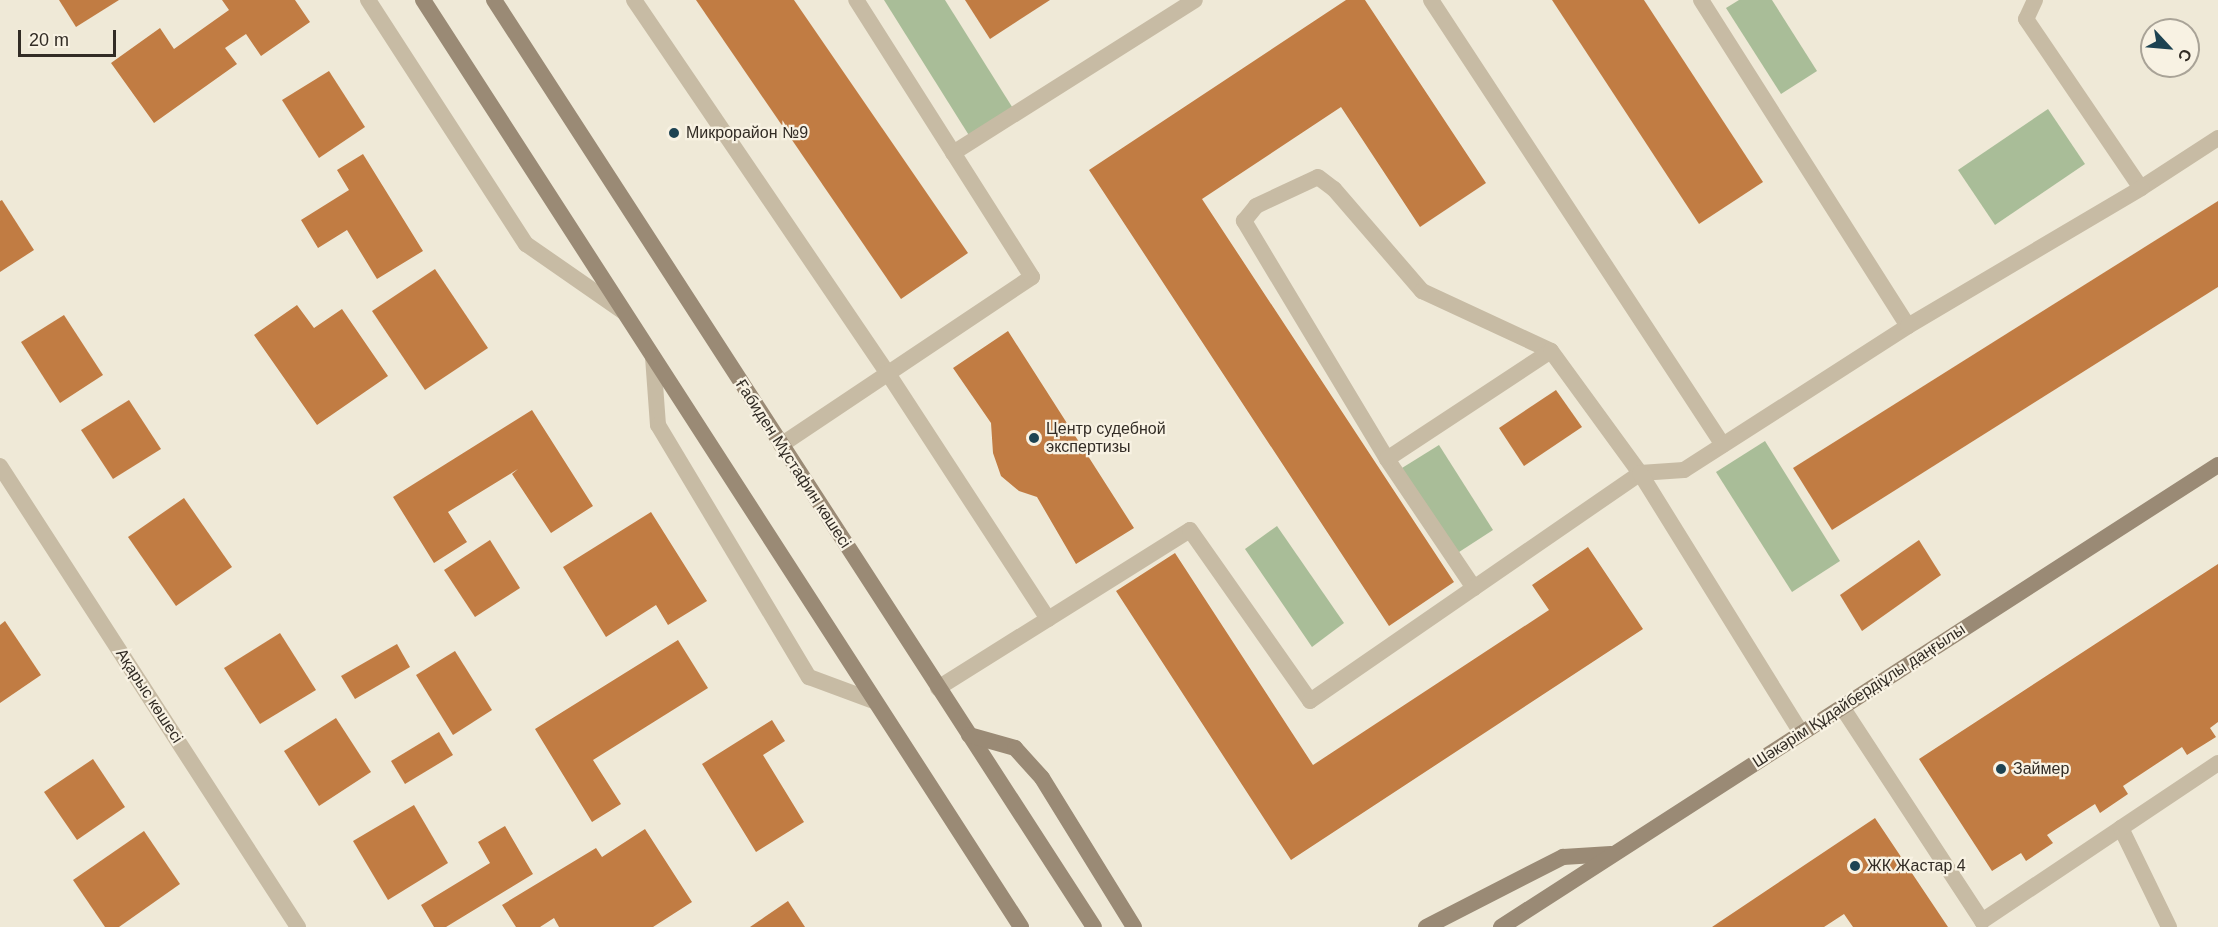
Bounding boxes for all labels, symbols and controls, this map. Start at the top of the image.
scale bar [21,18,118,56]
north arrow [2140,18,2200,78]
text: 20 m [29,30,69,50]
text: С [2175,46,2195,64]
place label: Микрорайон №9 [686,123,808,143]
marker: Микрорайон №9 [667,126,681,140]
street label: Ғабиден Мұстафин көшесі [731,376,855,552]
place label: Центр судебной экспертизы [1046,419,1166,457]
marker: Центр судебной экспертизы [1027,431,1041,445]
street label: Шәкәрім Құдайбердіұлы даңғылы [1749,620,1969,772]
street label: Ақарыс көшесі [111,645,187,747]
place label: Займер [2013,759,2069,779]
marker: Займер [1994,762,2008,776]
place label: ЖК Жастар 4 [1867,856,1966,876]
marker: ЖК Жастар 4 [1848,859,1862,873]

